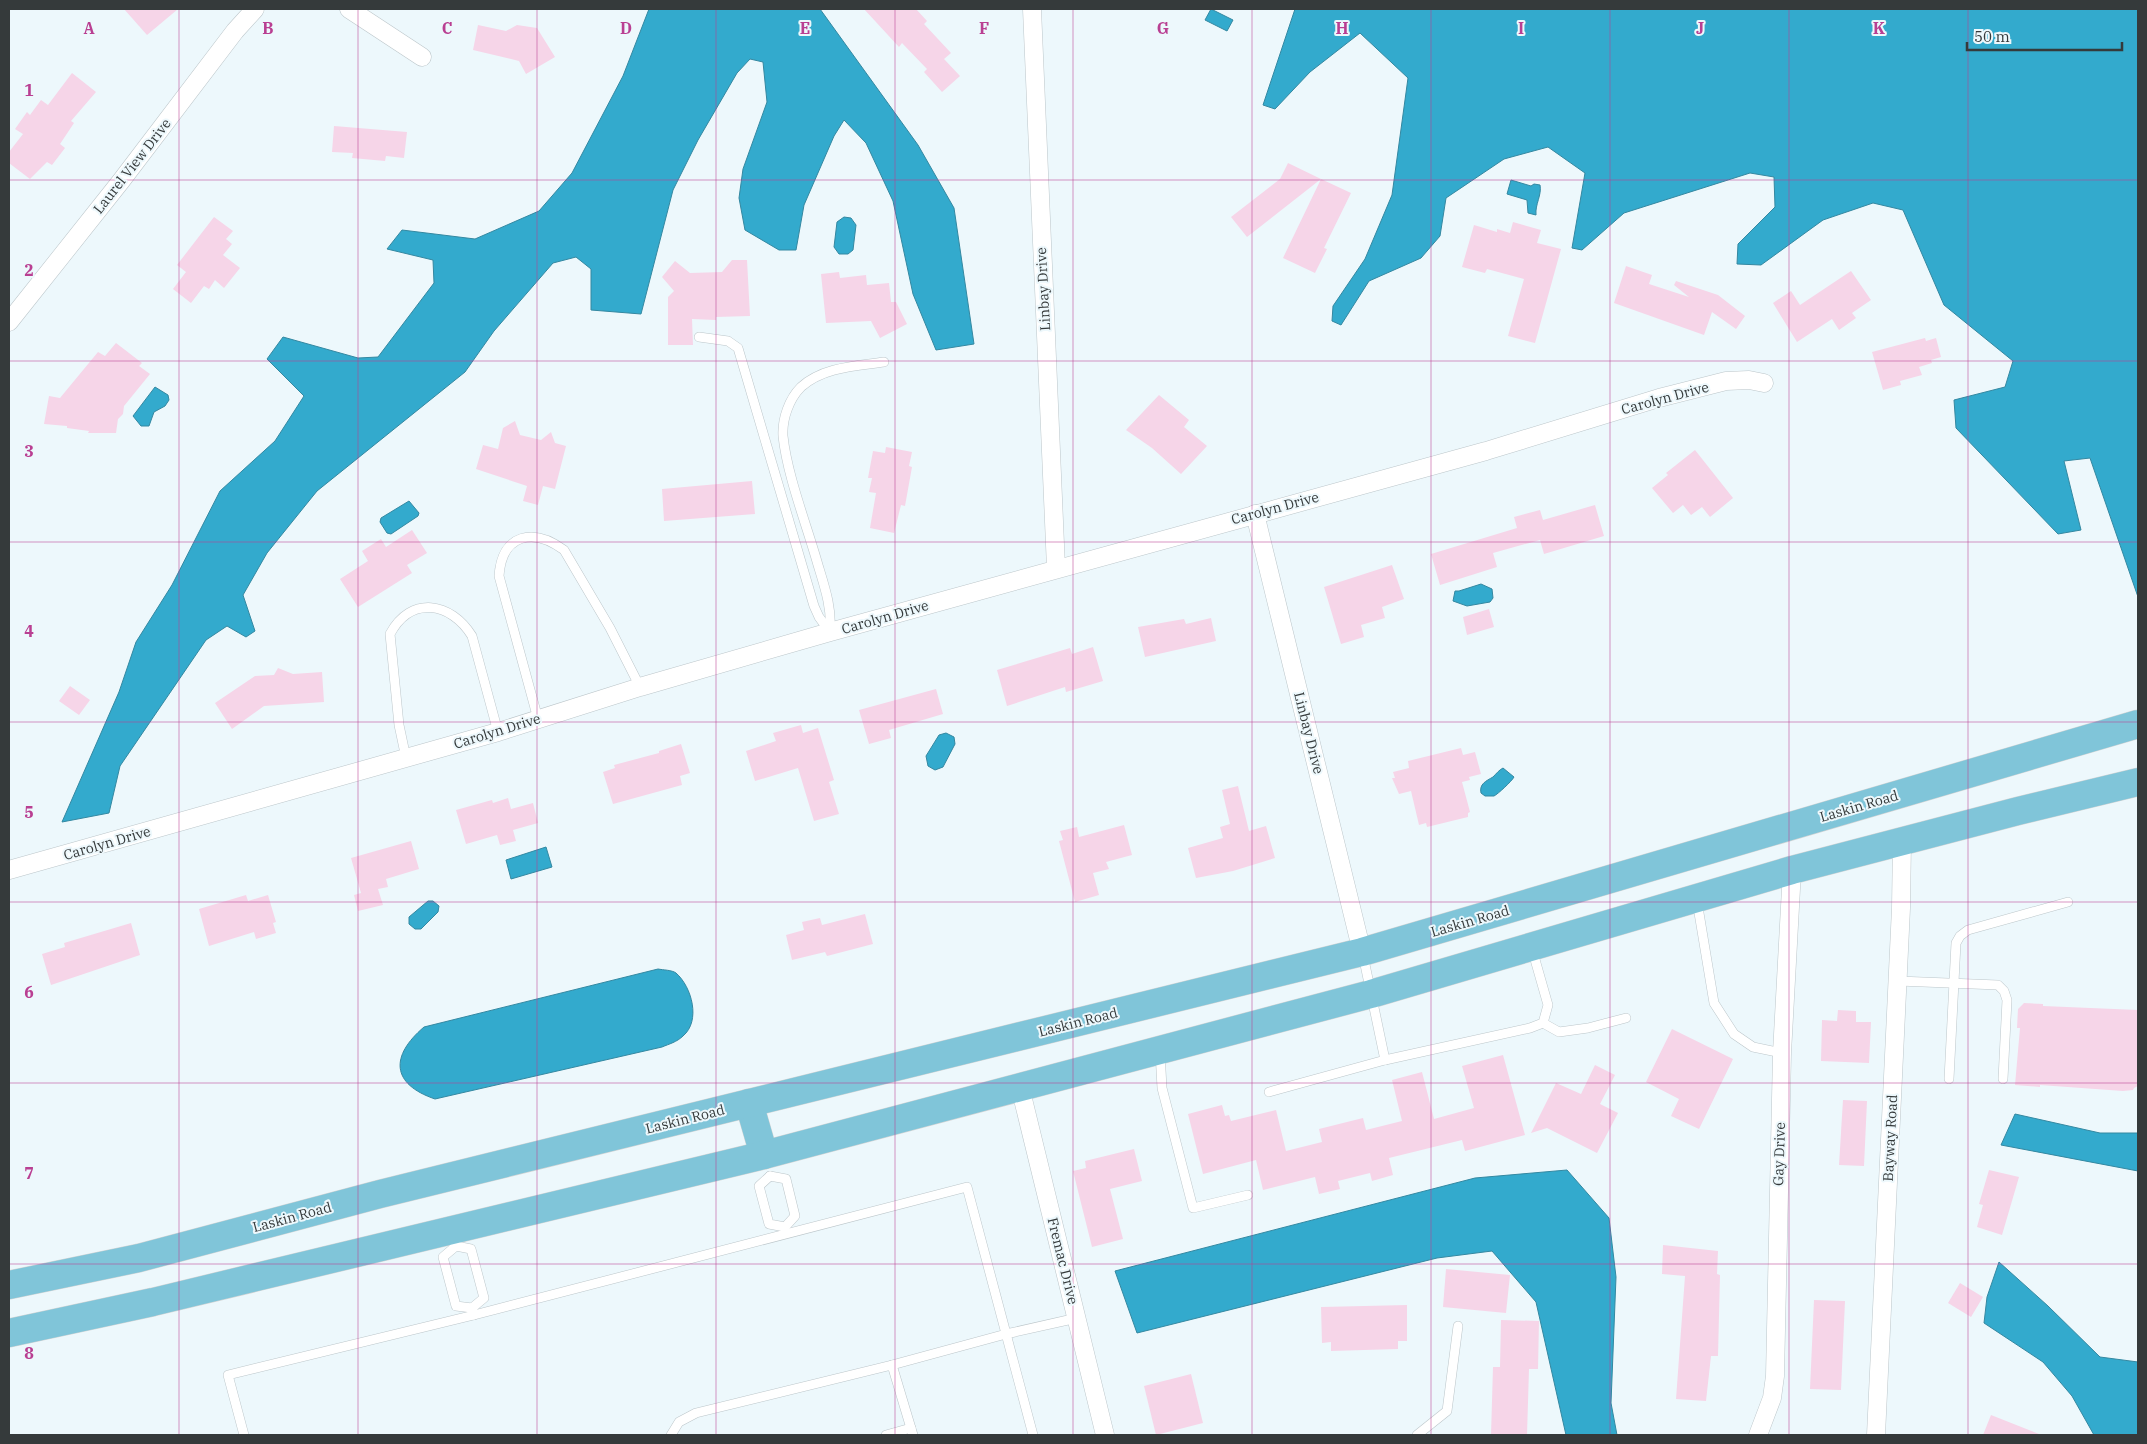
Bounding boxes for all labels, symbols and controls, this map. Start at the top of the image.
text: A [83,18,95,38]
text: B [262,18,274,38]
text: C [442,18,452,38]
text: D [620,18,632,38]
text: E [800,18,810,38]
text: F [979,18,989,38]
text: G [1157,18,1169,38]
text: H [1336,18,1349,38]
text: I [1518,18,1524,38]
text: J [1696,18,1704,38]
text: K [1873,18,1886,38]
scale bar [1967,20,2122,52]
text: 50 m [1974,27,2010,46]
text: 1 [24,80,34,100]
street label: Laurel View Drive [89,115,175,217]
street label: Linbay Drive [1032,247,1054,331]
text: 2 [24,260,34,280]
street label: Carolyn Drive [1619,378,1711,418]
text: 3 [24,441,34,461]
street label: Carolyn Drive [1229,488,1321,528]
street label: Carolyn Drive [839,596,931,638]
text: 4 [24,621,34,641]
street label: Linbay Drive [1290,690,1328,776]
street label: Carolyn Drive [451,709,543,753]
street label: Laskin Road [1818,786,1901,826]
text: 5 [24,802,34,822]
street label: Carolyn Drive [61,822,153,864]
street label: Laskin Road [1429,901,1512,941]
text: 6 [24,982,34,1002]
street label: Laskin Road [1037,1003,1120,1041]
street label: Bayway Road [1879,1094,1901,1182]
street label: Laskin Road [644,1100,727,1138]
street label: Gay Drive [1769,1122,1789,1186]
text: 7 [24,1163,34,1183]
street label: Laskin Road [251,1198,334,1236]
street label: Fremac Drive [1044,1216,1082,1306]
text: 8 [24,1343,34,1363]

